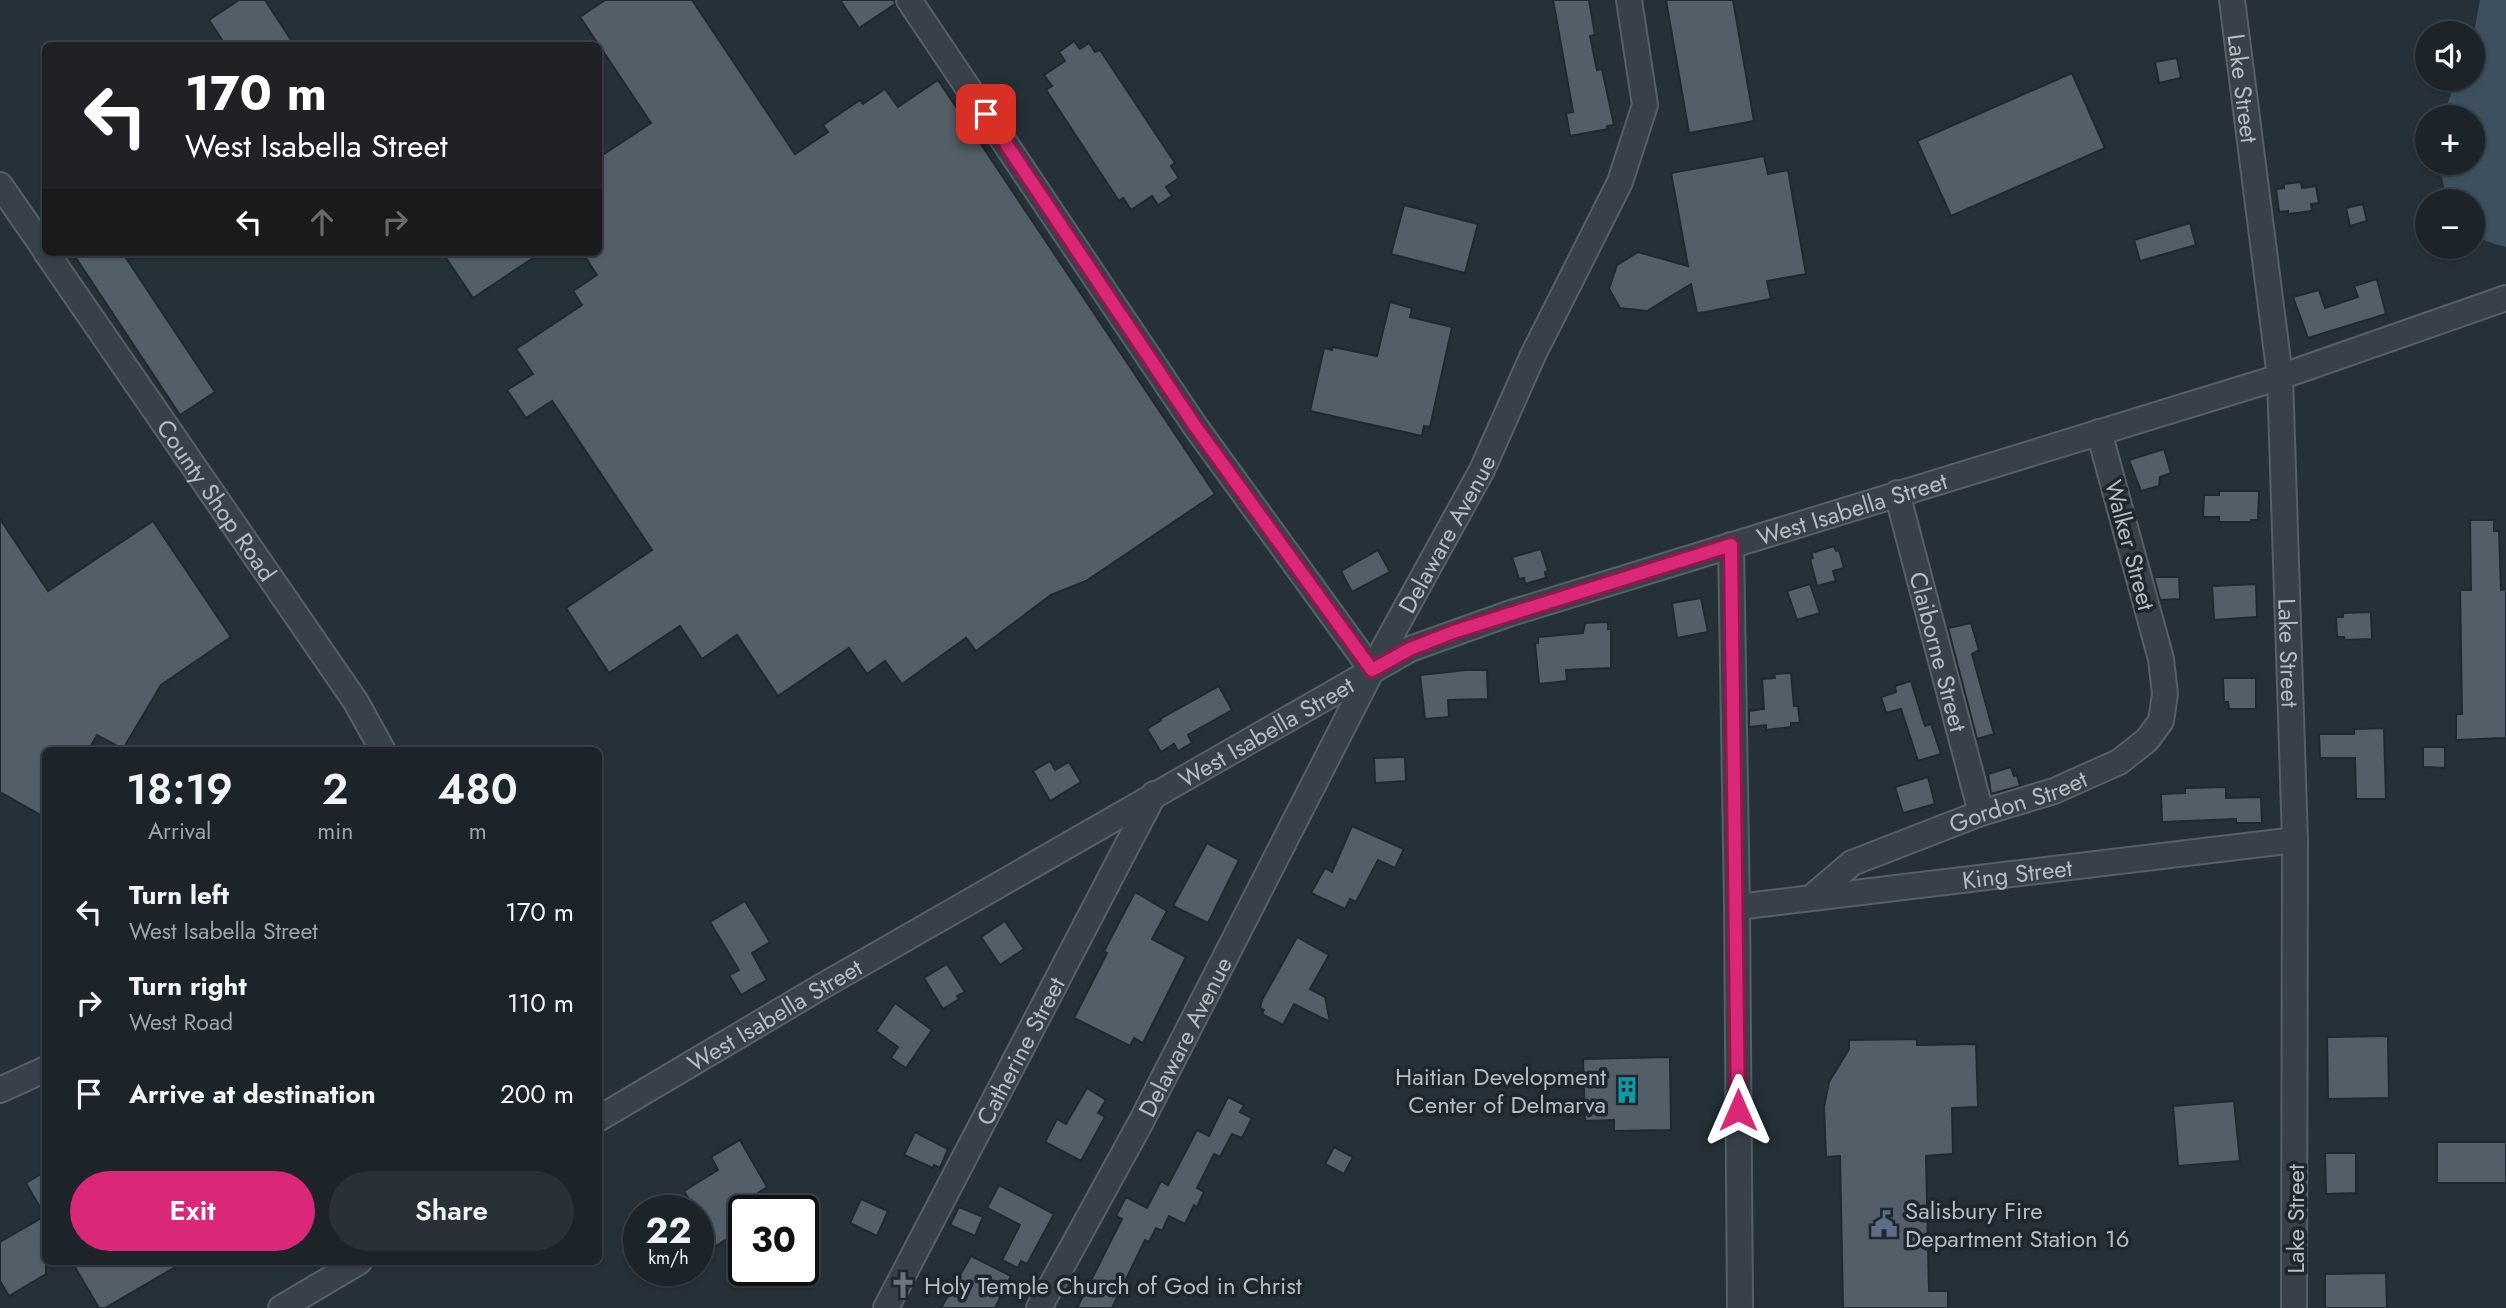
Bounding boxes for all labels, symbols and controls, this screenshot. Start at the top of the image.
map controls [2415,21,2485,259]
button: sound [2415,21,2485,91]
street label: Lake Street [2219,32,2268,145]
text: 170 m [185,58,327,128]
icon: left [70,70,161,161]
pin [956,84,1016,144]
icon: arrive [967,95,1005,133]
button: + [2415,105,2485,175]
text: West Isabella Street [185,123,448,169]
button: − [2415,189,2485,259]
icon: left [230,203,268,241]
icon: ahead [303,203,341,241]
icon: right [376,203,414,241]
street label: County Shop Road [148,412,285,588]
street label: Delaware Avenue [1389,449,1504,619]
street label: West Isabella Street [1752,463,1951,554]
street label: Walker Street [2096,476,2164,614]
street label: Claiborne Street [1901,568,1976,736]
street label: Lake Street [2270,598,2308,708]
street label: West Isabella Street [1172,667,1360,796]
text: 18:19 [126,759,233,820]
text: 2 [322,759,348,820]
text: 480 [438,759,518,820]
street label: Gordon Street [1944,761,2093,841]
text: Arrival [148,814,211,848]
text: min [317,814,353,848]
text: m [469,814,487,848]
street label: King Street [1960,849,2074,897]
text: Turn left [129,876,229,914]
icon: left [70,893,108,931]
text: 170 m [505,893,574,931]
text: West Isabella Street [129,914,318,948]
street label: West Isabella Street [681,949,868,1080]
street label: Delaware Avenue [1129,950,1240,1123]
text: Turn right [129,967,247,1005]
street label: Catherine Street [967,970,1073,1131]
icon: right [70,984,108,1022]
text: 110 m [507,984,574,1022]
text: West Road [129,1005,233,1039]
place label: Haitian Development Center of Delmarva [1395,1059,1606,1122]
position arrow [1701,1073,1775,1147]
icon: arrive [70,1075,108,1113]
text: Arrive at destination [129,1075,376,1113]
text: 200 m [500,1075,574,1113]
building icon: Haitian Development Center of Delmarva [1612,1075,1642,1105]
street label: Lake Street [2278,1164,2313,1274]
button: Exit [70,1171,315,1251]
button: Share [329,1171,574,1251]
place label: Salisbury Fire Department Station 16 [1905,1193,2130,1256]
speed limit sign: 30 [728,1195,819,1286]
text: 22 [646,1206,691,1256]
public building icon: Salisbury Fire Department Station 16 [1869,1209,1899,1239]
text: km/h [648,1245,689,1271]
place label: Holy Temple Church of God in Christ [924,1268,1302,1303]
church icon: Holy Temple Church of God in Christ [888,1270,918,1300]

